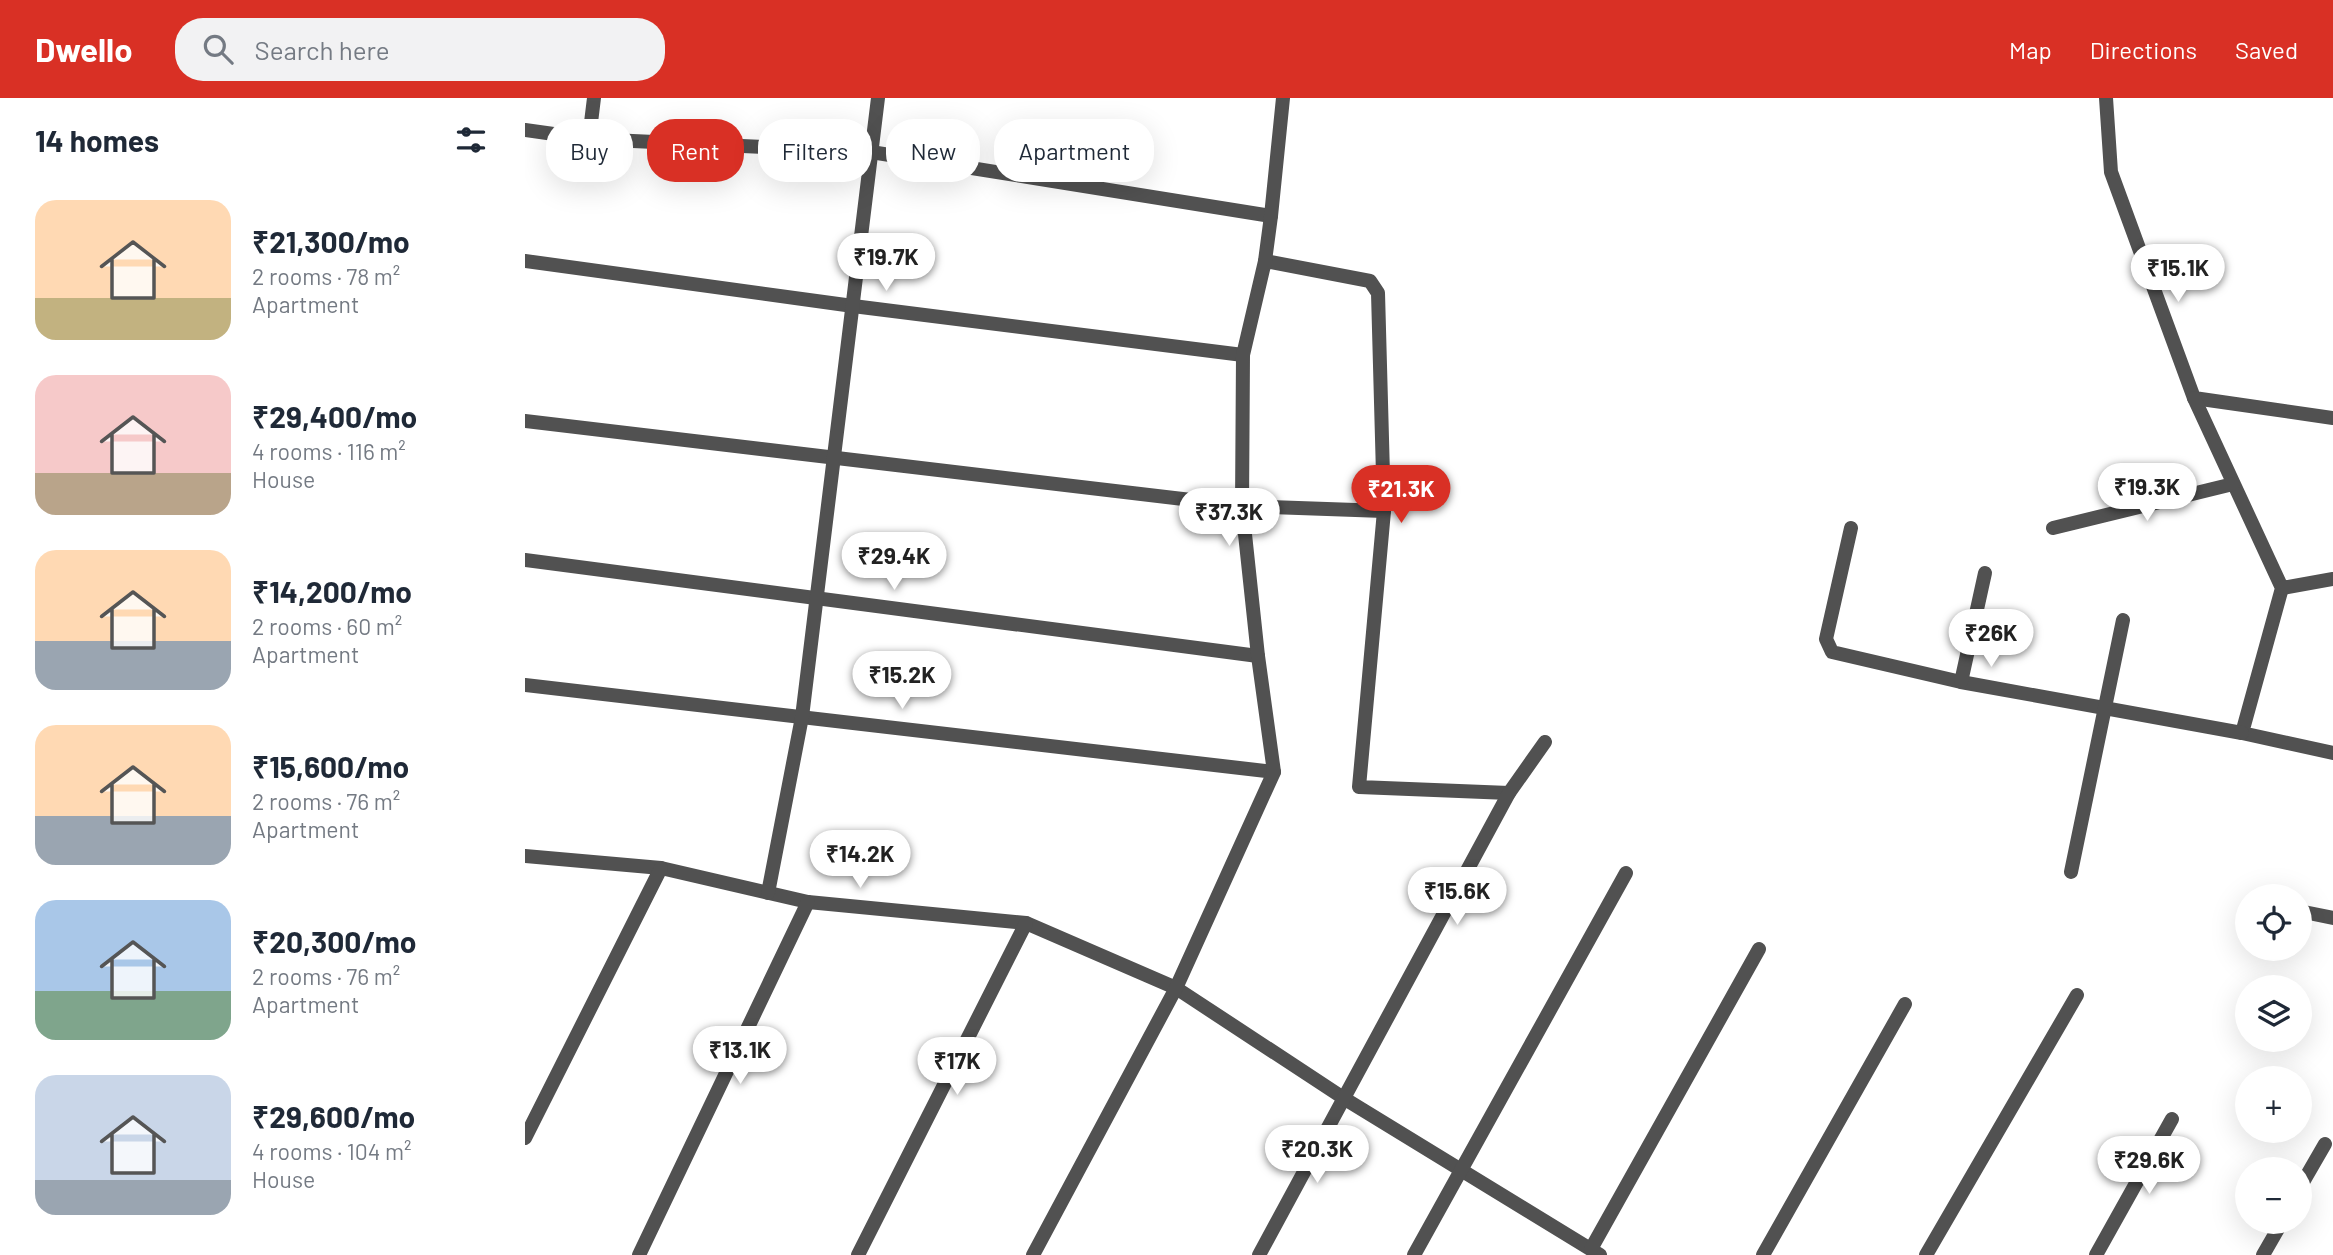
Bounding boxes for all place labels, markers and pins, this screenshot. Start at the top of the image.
pin: ₹19.7K [829,234,943,293]
pin: ₹15.1K [2121,244,2235,304]
pin: ₹19.3K [2090,464,2204,523]
pin: ₹21.3K [1344,466,1458,525]
pin: ₹37.3K [1172,489,1286,548]
pin: ₹29.4K [837,532,951,592]
pin: ₹26K [1950,610,2032,669]
pin: ₹15.2K [845,652,959,711]
pin: ₹14.2K [803,830,917,890]
pin: ₹15.6K [1400,868,1514,927]
pin: ₹13.1K [683,1026,797,1086]
pin: ₹17K [916,1038,998,1097]
pin: ₹20.3K [1260,1126,1374,1185]
pin: ₹29.6K [2092,1136,2206,1196]

